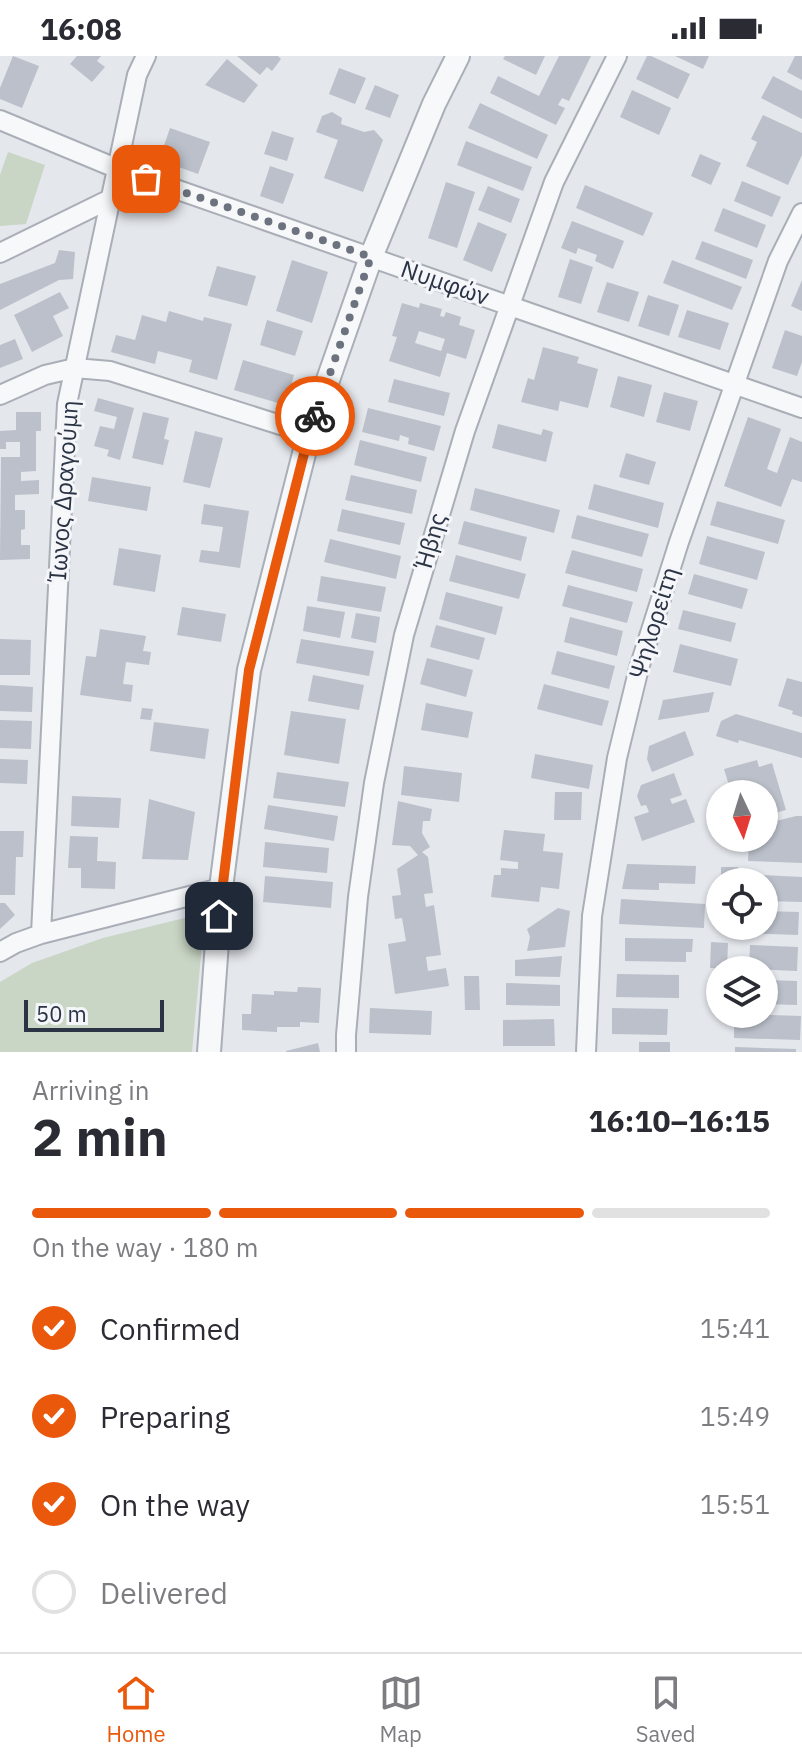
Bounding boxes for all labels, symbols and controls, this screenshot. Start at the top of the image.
text: 16:08 [40,9,122,48]
pin [112,145,180,213]
icon: bag [124,157,168,201]
street label: Νυμφών [397,252,494,312]
courier [275,376,355,456]
icon: bike [293,394,337,438]
street label: Ίωνος Δραγούμη [41,399,85,584]
street label: Ήβης [407,509,453,573]
street label: Ψηλορείτη [621,563,685,683]
north arrow [706,780,778,852]
map controls [706,780,778,1028]
button: locate [706,868,778,940]
pin [185,882,253,950]
icon: home [197,894,241,938]
button: layers [706,956,778,1028]
scale bar [24,996,164,1032]
text: 50 m [36,999,87,1028]
text: Arriving in [32,1073,149,1107]
text: 16:10–16:15 [589,1101,770,1140]
text: 2 min [32,1103,168,1170]
text: On the way · 180 m [32,1230,258,1264]
icon: check [32,1306,76,1350]
text: Confirmed [100,1309,241,1348]
text: 15:41 [700,1311,770,1345]
icon: check [32,1394,76,1438]
text: Preparing [100,1397,230,1436]
text: 15:49 [700,1399,770,1433]
icon: check [32,1482,76,1526]
text: On the way [100,1485,250,1524]
text: 15:51 [700,1487,770,1521]
text: Delivered [100,1573,228,1612]
tab: Home [106,1671,166,1748]
tab: Map [379,1671,423,1748]
tab: Saved [636,1671,695,1748]

